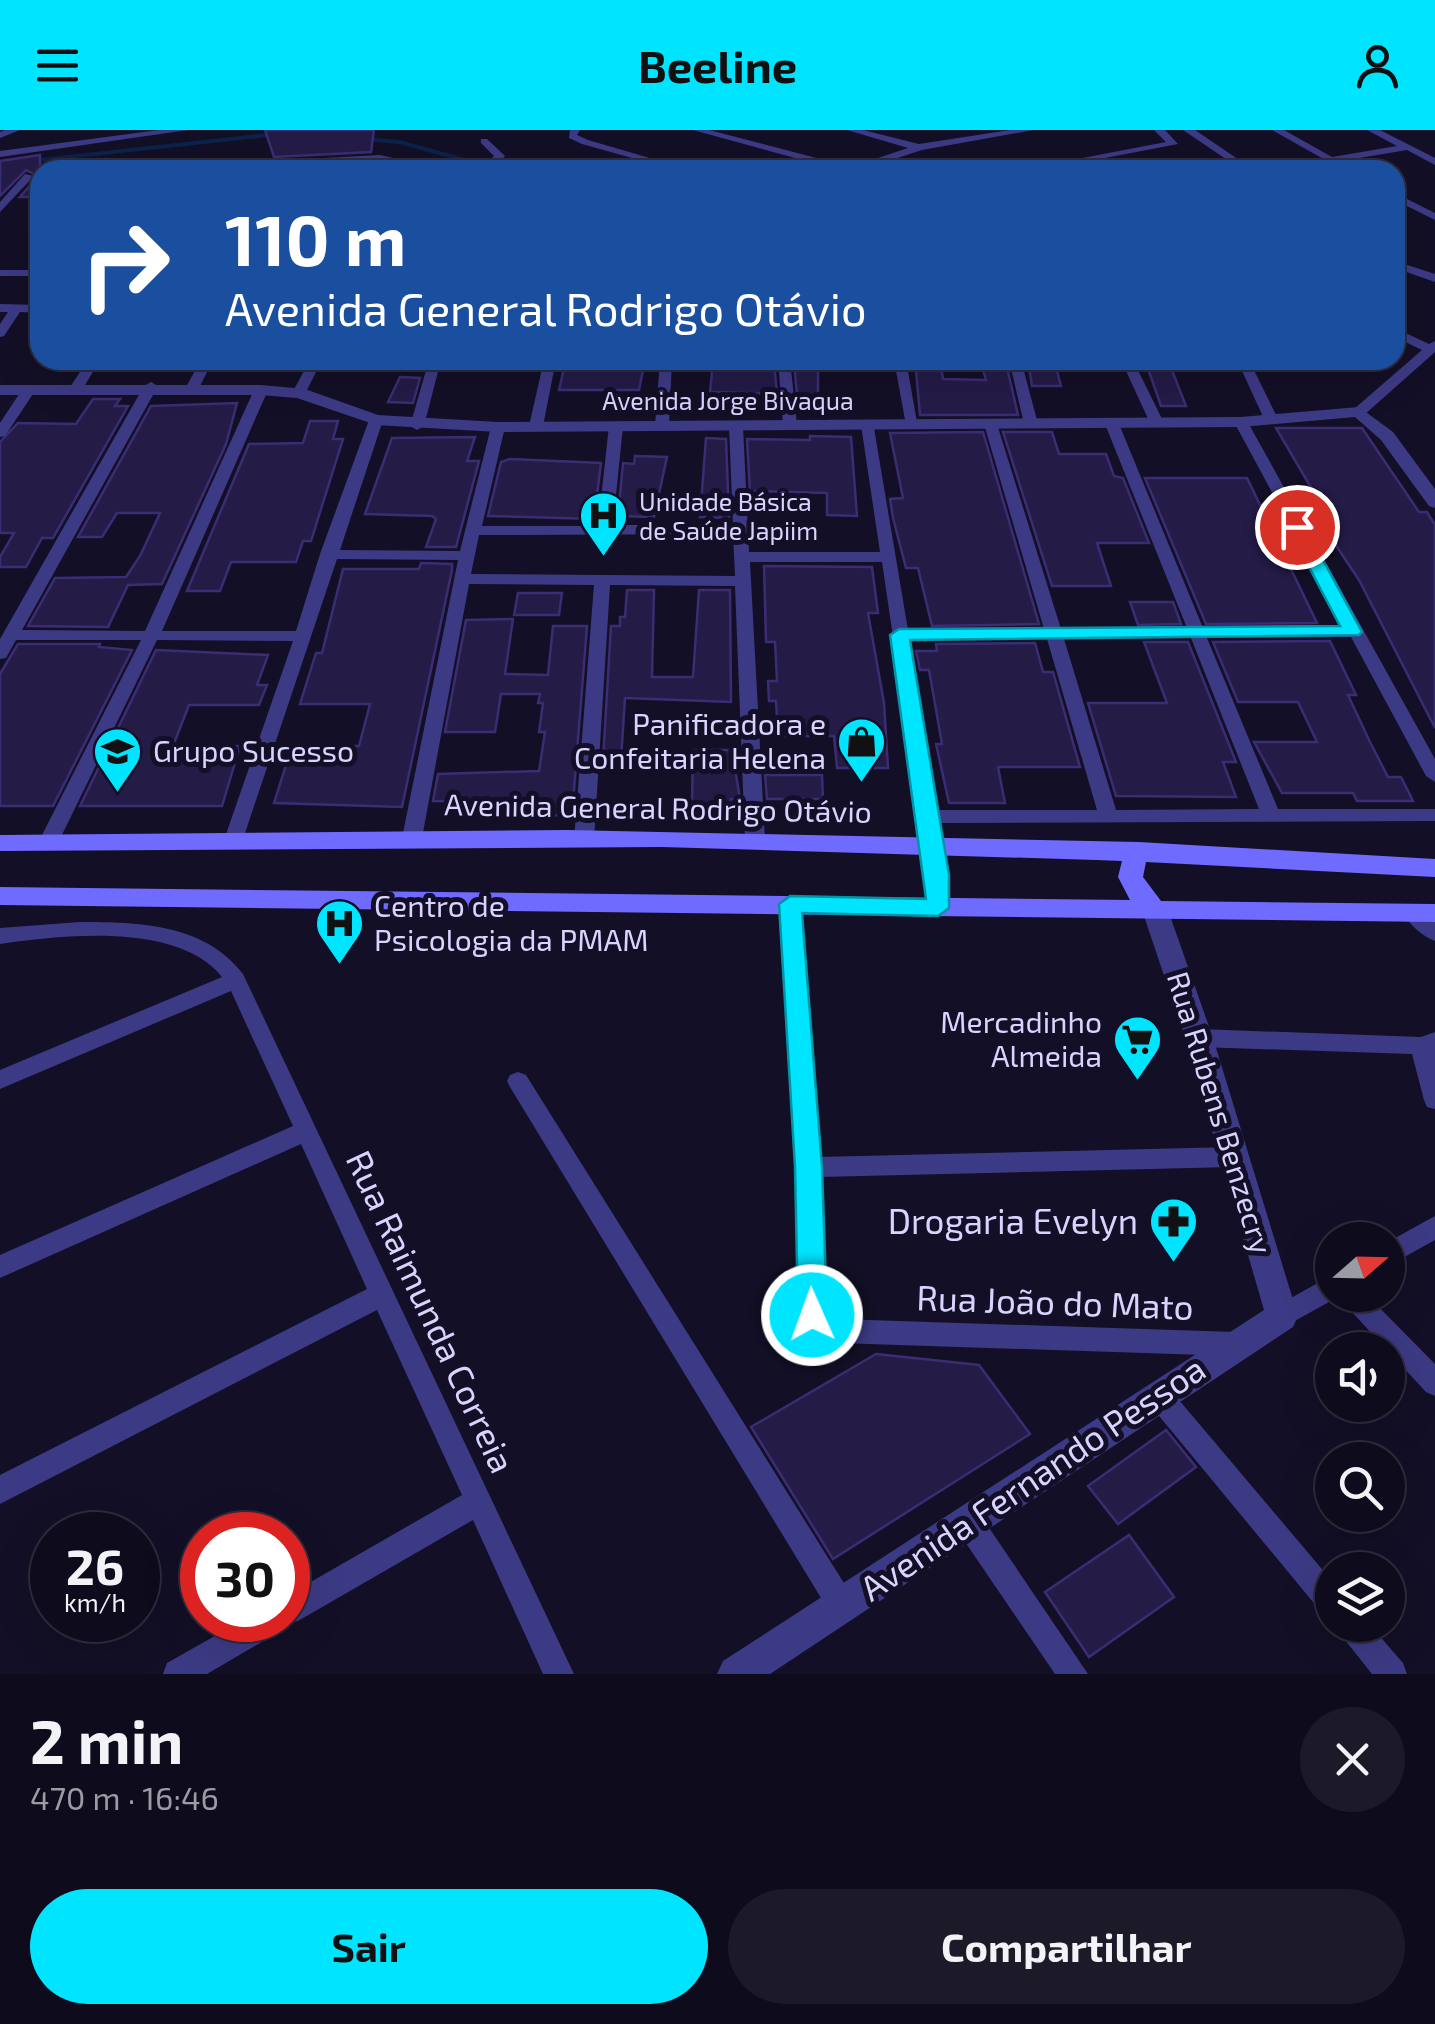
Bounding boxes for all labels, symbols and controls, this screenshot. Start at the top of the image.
icon: menu [30,38,85,93]
text: Beeline [638,38,797,92]
icon: person [1350,38,1405,93]
text: 110 m [225,196,406,280]
icon: right [60,200,190,330]
text: Avenida General Rodrigo Otávio [225,281,867,335]
street label: Avenida Jorge Bivaqua [602,385,854,415]
pin [1255,485,1340,570]
place label: Unidade Básica de Saúde Japiim [639,486,818,545]
hospital icon: Unidade Básica de Saúde Japiim [578,490,630,558]
icon: arrive [1270,500,1325,555]
place label: Panificadora e Confeitaria Helena [574,705,826,775]
shop icon: Panificadora e Confeitaria Helena [835,716,887,784]
school or university icon: Grupo Sucesso [92,726,144,794]
place label: Grupo Sucesso [153,732,354,768]
street label: Avenida General Rodrigo Otávio [444,785,872,829]
place label: Centro de Psicologia da PMAM [374,887,648,957]
hospital icon: Centro de Psicologia da PMAM [313,898,365,966]
street label: Rua Rubens Benzecry [1161,967,1281,1258]
place label: Mercadinho Almeida [940,1003,1102,1073]
supermarket icon: Mercadinho Almeida [1111,1014,1163,1082]
street label: Rua Raimunda Correia [339,1144,525,1479]
pharmacy icon: Drogaria Evelyn [1147,1196,1199,1264]
place label: Drogaria Evelyn [888,1199,1138,1241]
north arrow [1315,1222,1405,1312]
map controls [1315,1222,1405,1642]
position arrow [760,1263,864,1367]
street label: Rua João do Mato [916,1275,1194,1327]
button: sound [1315,1332,1405,1422]
street label: Avenida Fernando Pessoa [851,1346,1212,1609]
button: search [1315,1442,1405,1532]
speed limit sign: 30 [180,1512,310,1642]
text: 26 [66,1535,124,1595]
button: layers [1315,1552,1405,1642]
text: km/h [64,1587,126,1617]
text: 2 min [30,1704,183,1776]
button: close [1300,1707,1405,1812]
text: 470 m · 16:46 [30,1778,219,1816]
button: Sair [30,1889,708,2004]
button: Compartilhar [728,1889,1405,2004]

